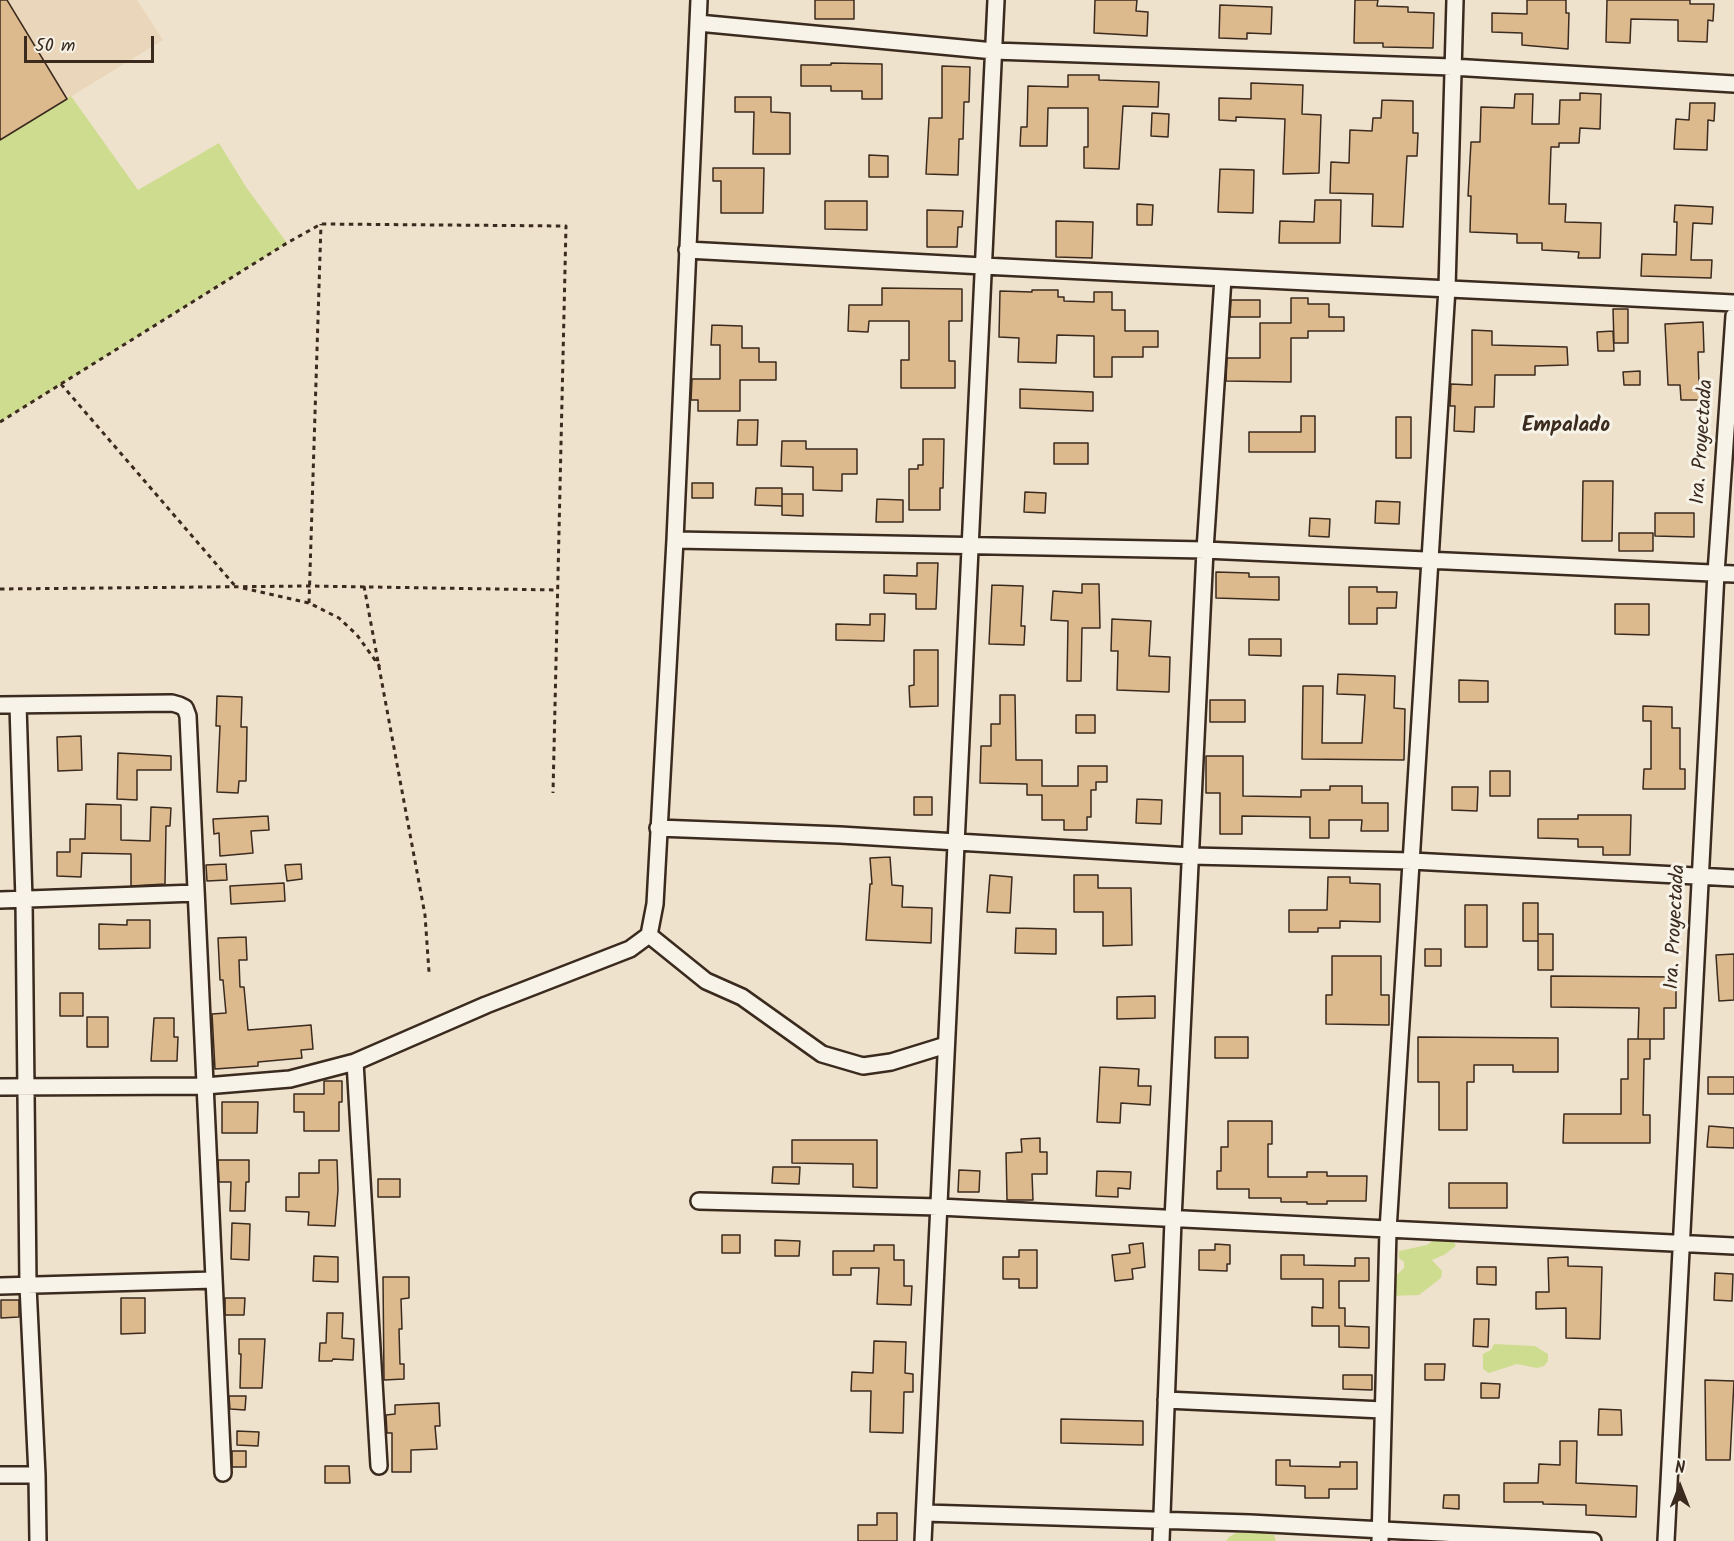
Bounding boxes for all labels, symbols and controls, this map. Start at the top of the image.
scale bar [27,24,158,62]
text: 50 m [35,32,75,61]
street label: 1ra. Proyectada [1688,379,1720,505]
district label: Empalado [1522,414,1610,440]
street label: 1ra. Proyectada [1662,864,1692,990]
text: N [1675,1456,1685,1481]
north arrow [1650,1457,1710,1517]

